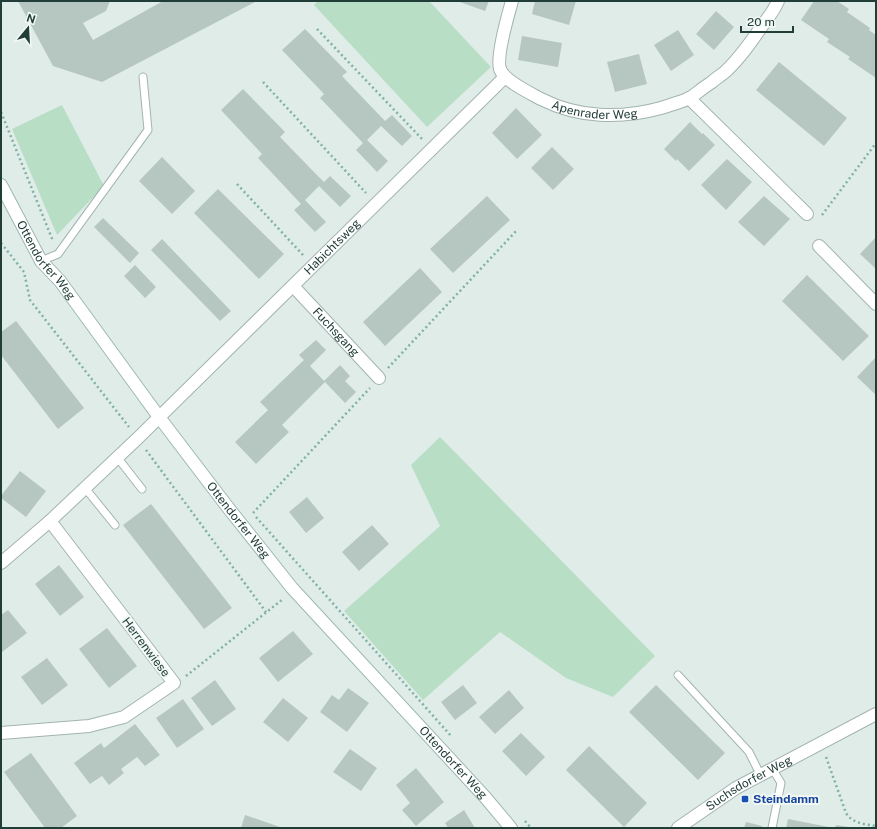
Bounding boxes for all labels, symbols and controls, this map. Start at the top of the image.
north arrow [8,8,48,48]
scale bar [741,8,793,34]
text: N [25,11,37,26]
text: 20 m [747,15,775,29]
street label: Apenrader Weg [550,98,639,122]
street label: Habichtsweg [301,216,363,278]
street label: Ottendorfer Weg [14,218,78,302]
street label: Fuchsgang [310,305,362,359]
street label: Ottendorfer Weg [204,479,273,562]
street label: Herrenwiese [119,615,173,680]
street label: Ottendorfer Weg [416,723,490,802]
street label: Suchsdorfer Weg [703,753,794,814]
place label: Steindamm [753,792,819,806]
marker: Steindamm [740,794,750,804]

